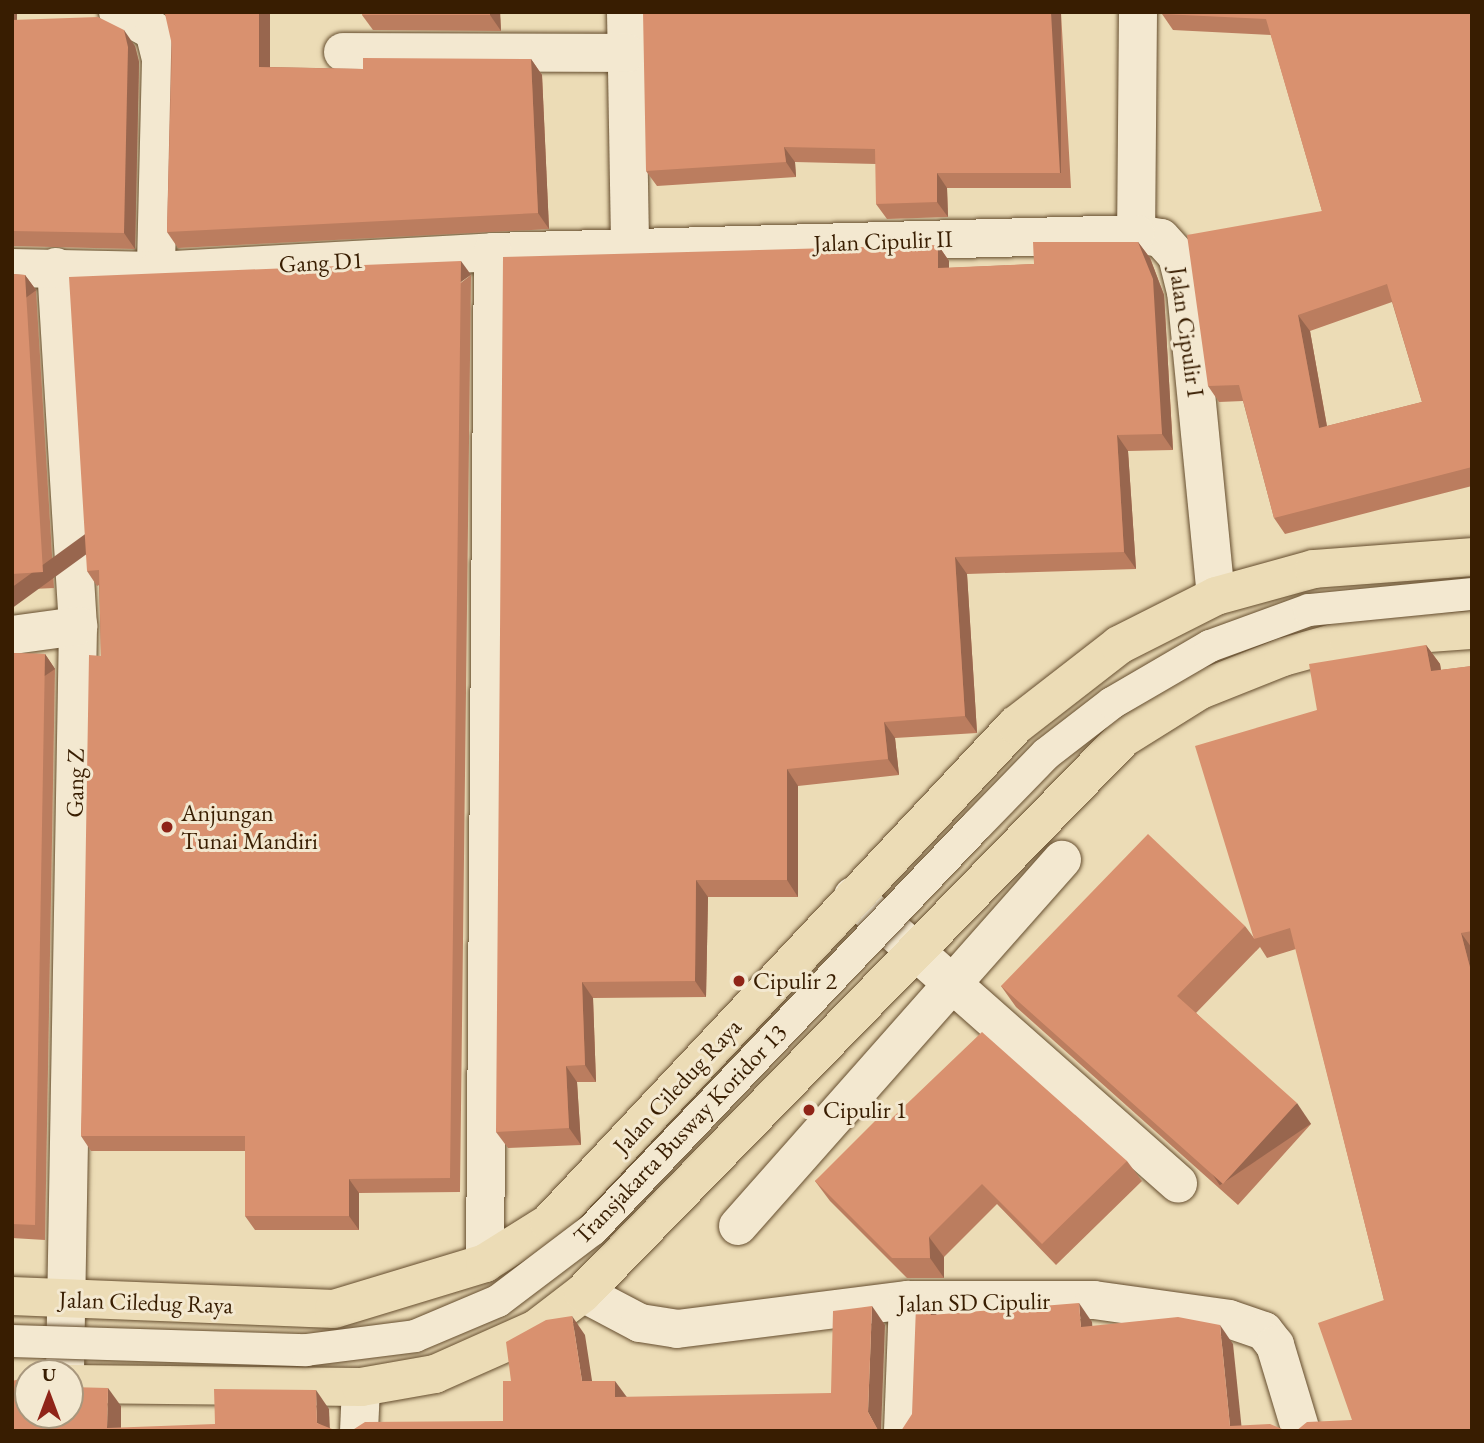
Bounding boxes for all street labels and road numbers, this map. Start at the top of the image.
street label: Jalan Cipulir II [813,224,953,258]
street label: Gang D1 [278,245,364,279]
street label: Jalan Cipulir I [1164,265,1210,399]
street label: Gang Z [60,748,90,818]
street label: Jalan Ciledug Raya [607,1012,747,1160]
street label: Transjakarta Busway Koridor 13 [567,1018,793,1250]
street label: Jalan Ciledug Raya [58,1285,234,1319]
street label: Jalan SD Cipulir [898,1286,1050,1318]

